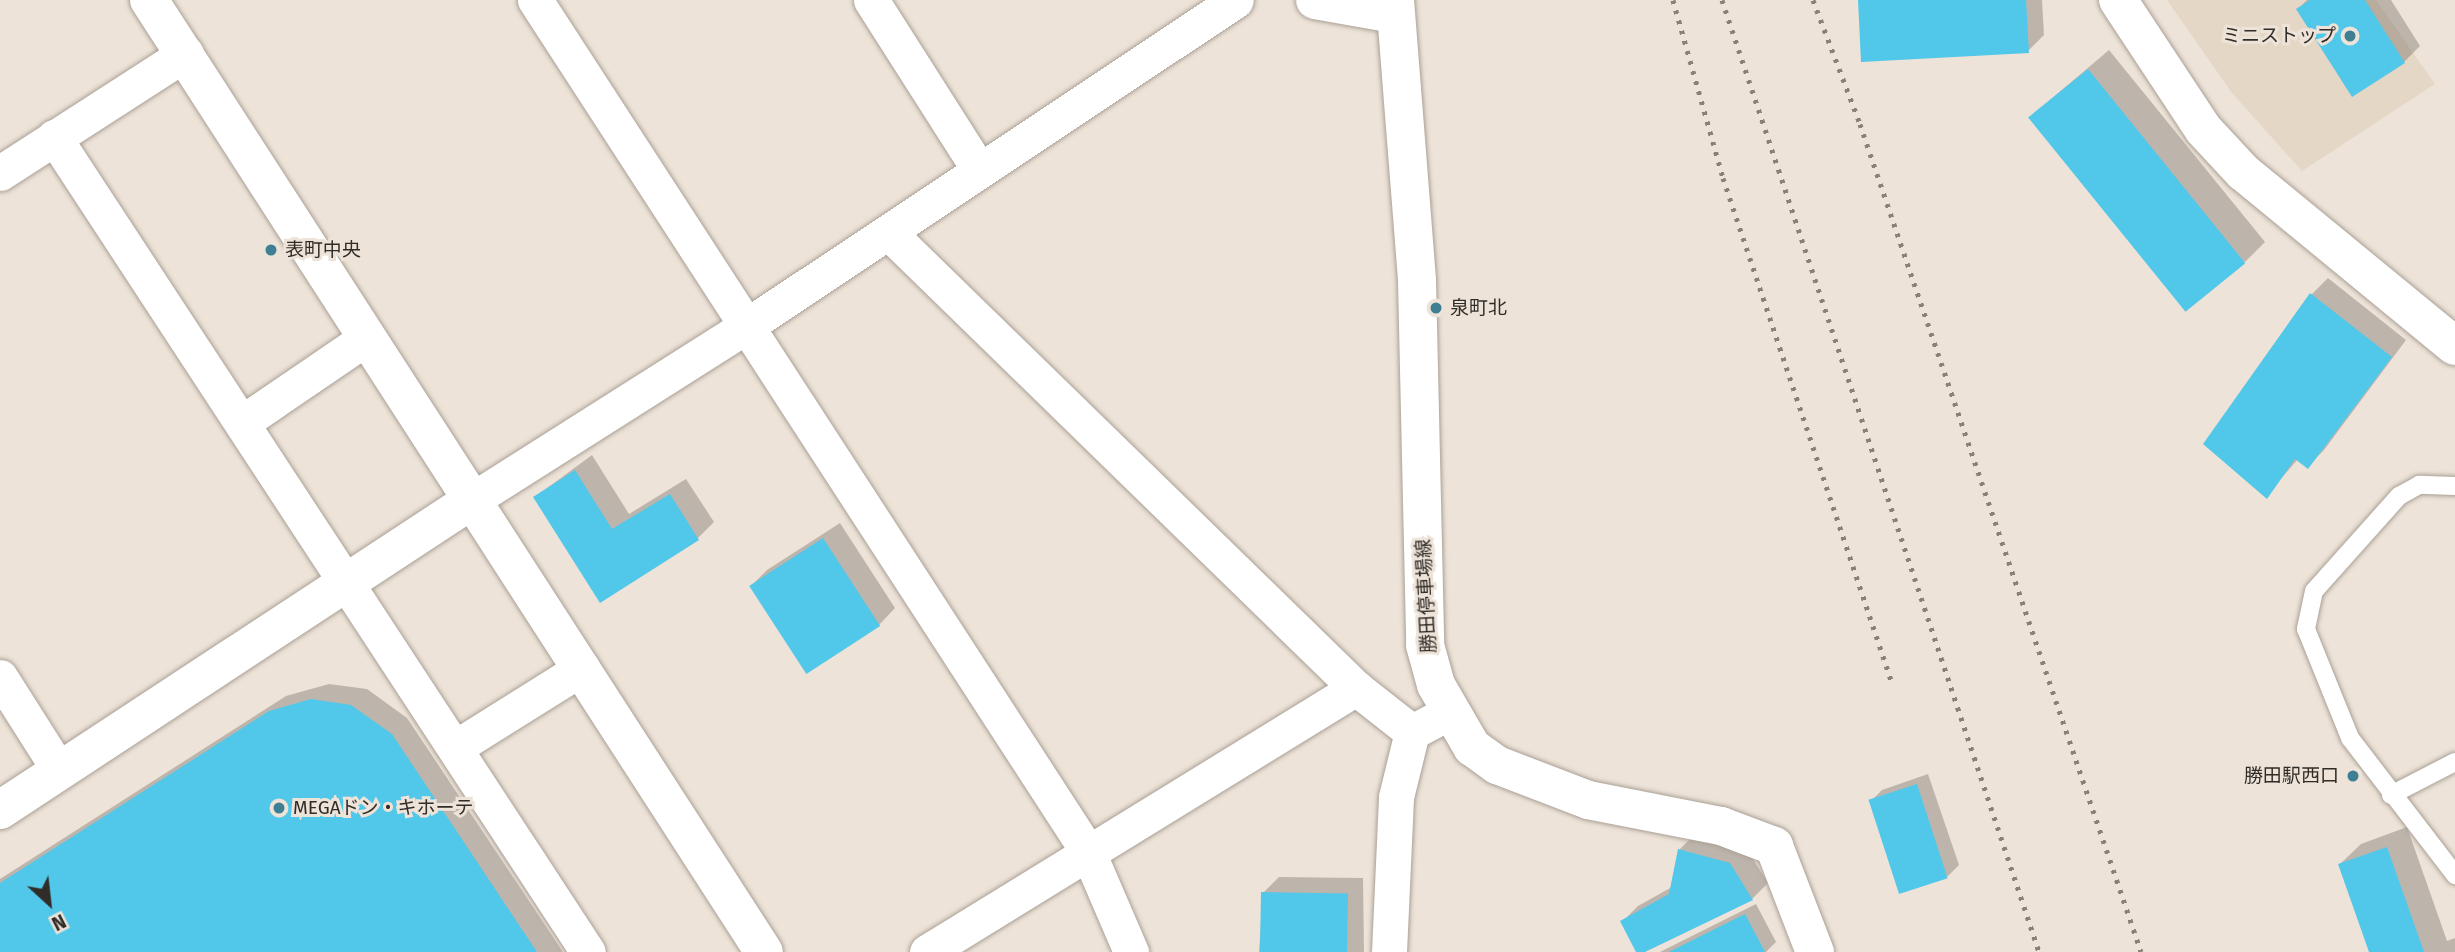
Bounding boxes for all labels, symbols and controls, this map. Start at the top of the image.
place label: ミニストップ [2222,25,2336,47]
marker: ミニストップ [2342,28,2358,44]
place label: 表町中央 [285,239,361,261]
marker: 表町中央 [263,242,279,258]
place label: 泉町北 [1450,297,1507,319]
marker: 泉町北 [1428,300,1444,316]
street label: 勝田停車場線 [1412,538,1440,654]
place label: 勝田駅西口 [2244,765,2339,787]
marker: 勝田駅西口 [2345,768,2361,784]
place label: MEGAドン・キホーテ [293,797,474,819]
marker: MEGAドン・キホーテ [271,800,287,816]
north arrow [14,868,84,938]
text: N [48,909,70,935]

